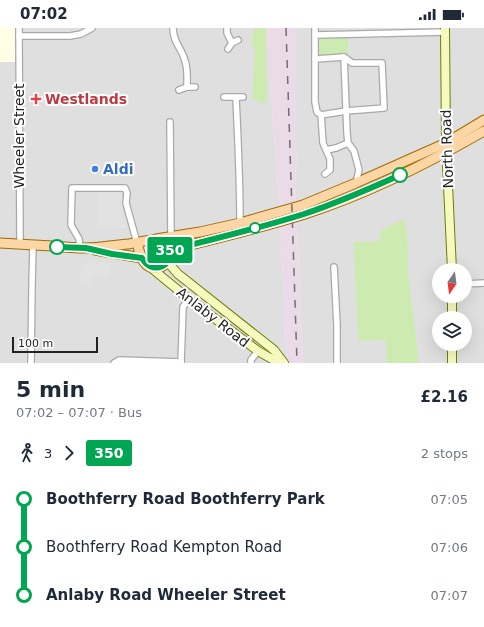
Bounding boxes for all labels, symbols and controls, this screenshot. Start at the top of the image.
text: 07:02 [20,5,68,23]
street label: Wheeler Street [11,83,27,189]
place label: Westlands [45,91,127,107]
marker: Westlands [30,93,42,105]
street label: North Road [438,109,456,189]
place label: Aldi [103,161,133,177]
marker: Aldi [90,164,100,174]
unlabelled marker [392,167,408,183]
unlabelled marker [249,222,261,234]
line badge: 350 [147,237,193,263]
unlabelled marker [49,239,65,255]
text: 350 [155,242,185,258]
north arrow [432,263,472,303]
map controls [432,263,472,351]
street label: Anlaby Road [174,284,252,350]
button: layers [432,311,472,351]
scale bar [12,335,98,354]
text: 100 m [18,337,53,350]
text: 5 min [16,377,85,402]
text: £2.16 [421,388,468,406]
text: 07:02 – 07:07 · Bus [16,405,142,420]
icon: walk [16,442,38,464]
icon: forward [58,442,80,464]
text: 350 [94,445,124,461]
text: 3 [44,446,52,461]
text: 2 stops [421,446,468,461]
text: Boothferry Road Boothferry Park [46,490,325,508]
text: 07:05 [431,492,468,507]
text: Boothferry Road Kempton Road [46,538,282,556]
text: 07:06 [431,540,468,555]
text: Anlaby Road Wheeler Street [46,586,286,604]
text: 07:07 [431,588,468,603]

